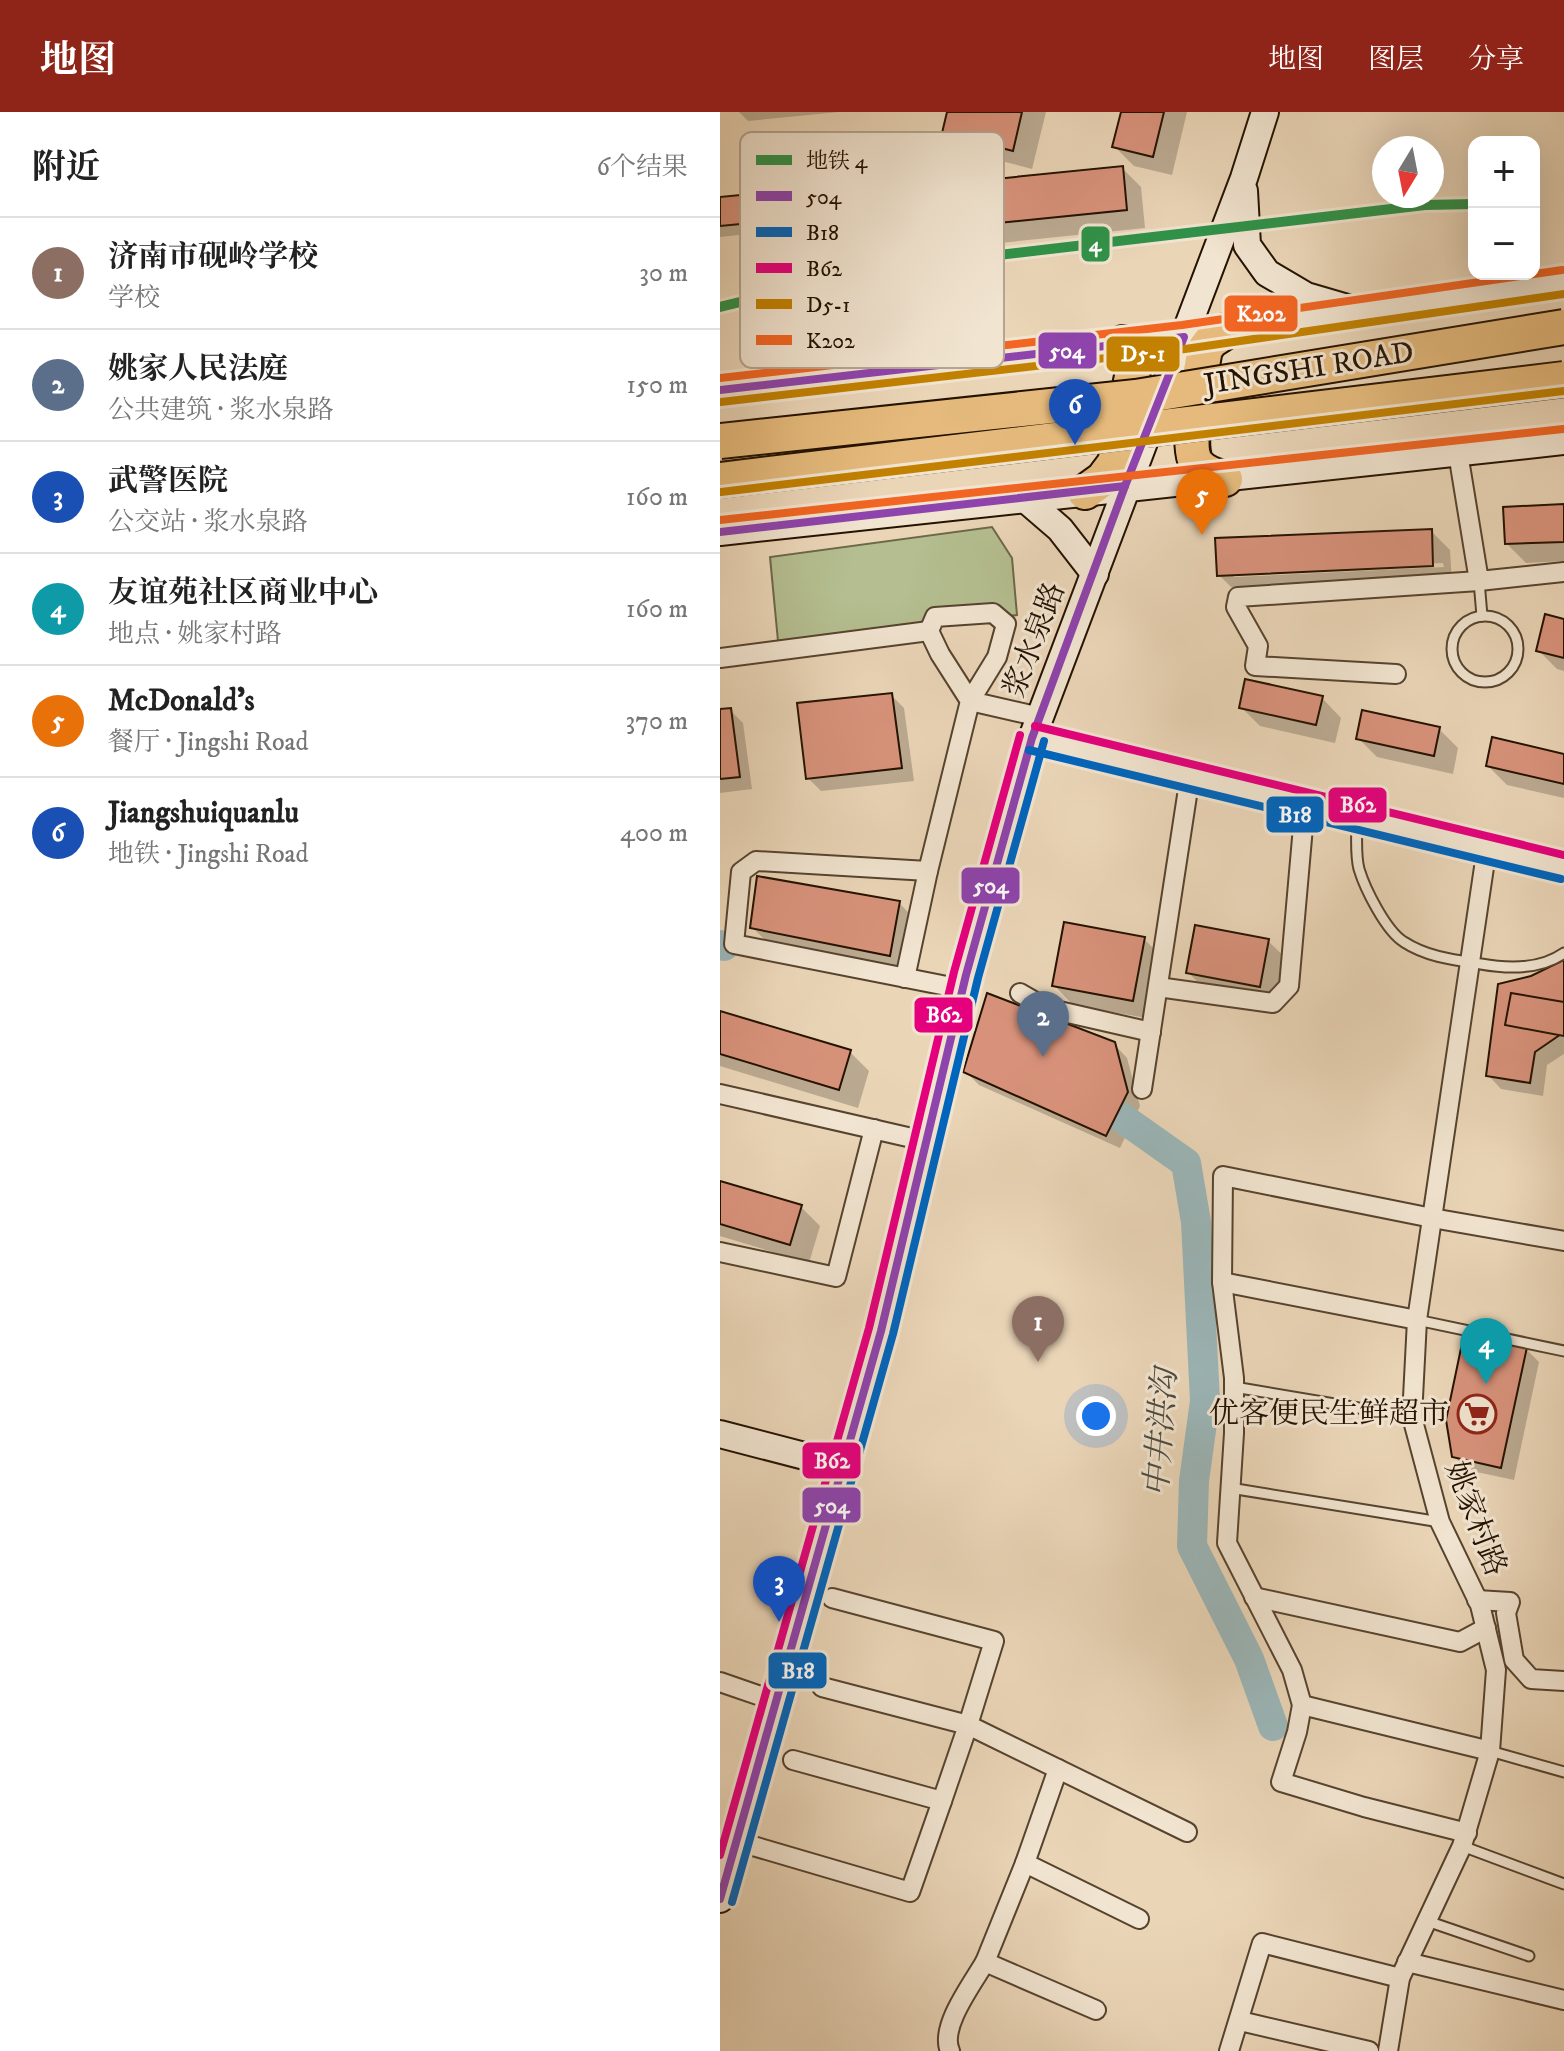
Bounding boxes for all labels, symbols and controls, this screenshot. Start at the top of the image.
text: 地图 [40,37,116,85]
text: 地图 [1268,42,1324,77]
text: 图层 [1368,42,1424,77]
text: 分享 [1468,42,1524,77]
legend [740,132,1004,368]
north arrow [1372,136,1444,208]
map controls [1468,136,1540,280]
button: + [1468,136,1540,208]
text: 附近 [32,147,100,189]
text: 地铁 4 [806,148,869,175]
text: 6个结果 [596,151,688,184]
text: 504 [806,184,843,211]
button: − [1468,208,1540,280]
text: B18 [806,220,839,247]
line badge: 4 [1080,225,1111,263]
text: 4 [1089,231,1103,258]
text: 济南市砚岭学校 [108,239,318,276]
text: B62 [806,256,842,283]
text: 1 [53,257,63,290]
text: 30 m [639,257,688,290]
text: 学校 [108,282,160,315]
text: D5-1 [806,292,850,319]
line badge: K202 [1223,294,1299,333]
text: K202 [1237,301,1287,328]
text: K202 [806,328,855,355]
line badge: 504 [1037,331,1098,370]
street label: JINGSHI ROAD [1199,334,1416,404]
line badge: D5-1 [1105,335,1181,373]
text: 504 [1048,338,1086,365]
text: D5-1 [1121,341,1165,368]
text: 姚家人民法庭 [108,351,288,388]
text: 2 [52,369,64,402]
text: 150 m [627,369,688,402]
pin: 6 [1049,379,1101,445]
text: 公共建筑 · 浆水泉路 [108,394,333,427]
text: 武警医院 [108,463,228,500]
pin: 5 [1176,469,1228,535]
text: 3 [53,481,63,514]
text: 160 m [626,481,688,514]
text: 公交站 · 浆水泉路 [108,506,307,539]
text: 友谊苑社区商业中心 [108,575,378,612]
street label: 浆水泉路 [996,577,1074,703]
text: 4 [51,593,65,626]
text: 160 m [626,593,688,626]
text: 地点 · 姚家村路 [108,618,281,651]
text: McDonald's [108,683,255,720]
text: 5 [52,705,64,738]
text: 370 m [626,705,688,738]
text: 餐厅 · Jingshi Road [108,726,309,759]
line badge: B62 [1327,786,1388,824]
text: B62 [1340,792,1377,819]
text: Jiangshuiquanlu [108,795,299,832]
line badge: B18 [1265,795,1325,834]
text: B18 [1278,802,1312,829]
text: 6 [51,817,65,850]
text: 400 m [620,817,688,850]
text: 地铁 · Jingshi Road [108,838,309,871]
line badge: 504 [960,866,1021,905]
text: 504 [972,873,1010,900]
pin: 2 [1017,991,1069,1057]
line badge: B62 [913,996,974,1034]
text: B62 [926,1002,963,1029]
pin: 1 [1012,1296,1064,1362]
pin: 4 [1460,1318,1512,1384]
water label: 中井洪沟 [1138,1363,1187,1498]
supermarket icon: 优客便民生鲜超市 [1456,1393,1498,1435]
your location [1076,1396,1116,1436]
place label: 优客便民生鲜超市 [1209,1396,1449,1433]
line badge: B62 [801,1441,862,1480]
text: B62 [814,1448,851,1475]
street label: 姚家村路 [1436,1456,1514,1582]
line badge: 504 [801,1486,862,1524]
text: 504 [813,1493,851,1520]
pin: 3 [753,1556,805,1622]
line badge: B18 [767,1651,828,1690]
text: B18 [781,1658,815,1685]

